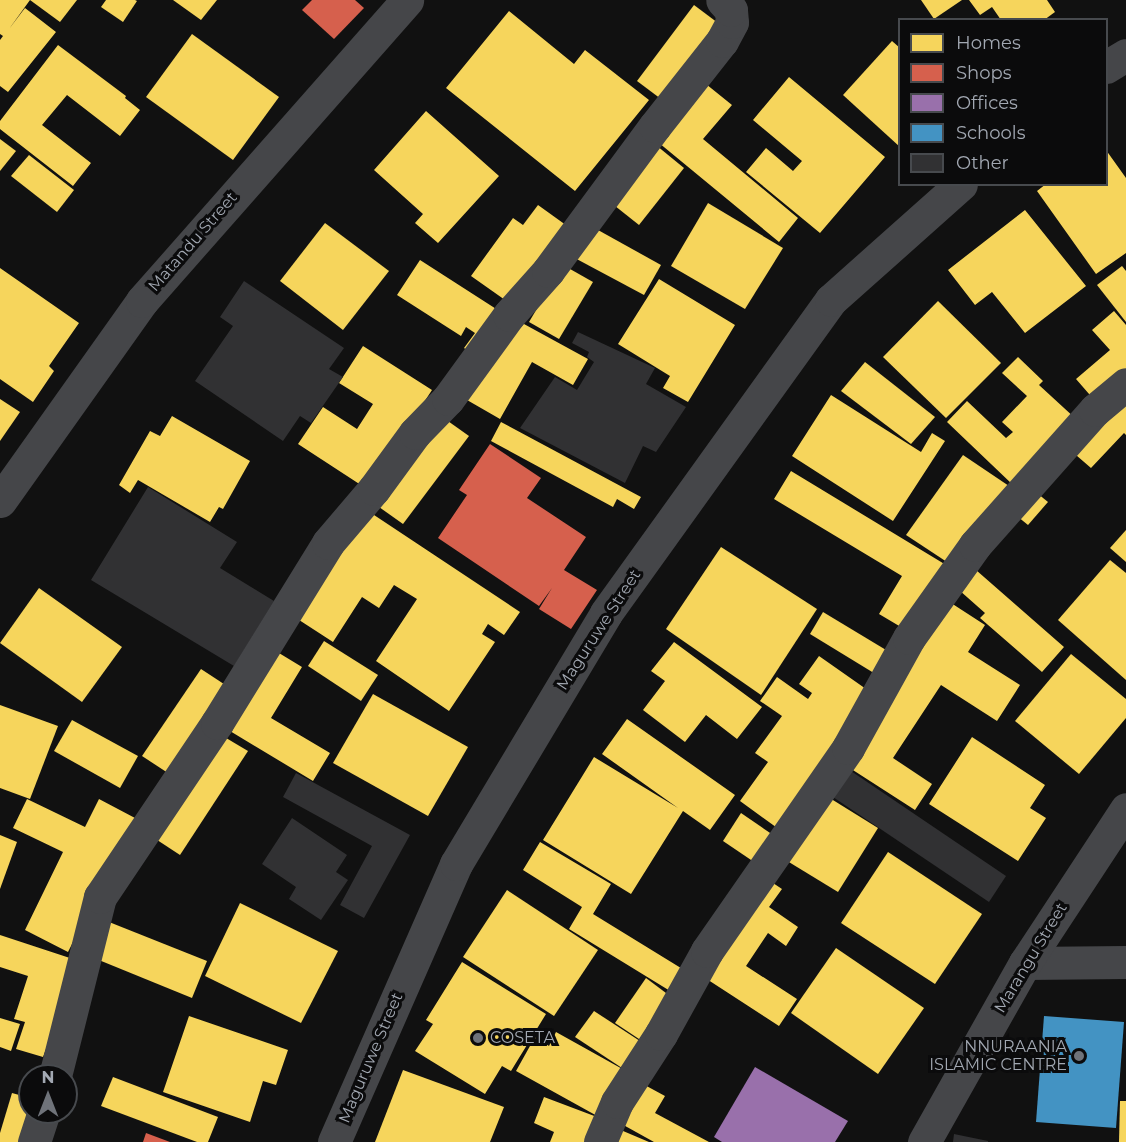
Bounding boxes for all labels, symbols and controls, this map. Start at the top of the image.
legend [898,18,1108,186]
text: Homes [956,32,1021,54]
text: Shops [956,62,1012,84]
text: Offices [956,92,1018,114]
text: Schools [956,122,1025,144]
text: Other [956,152,1009,174]
street label: Matandu Street [145,188,241,296]
street label: Maguruwe Street [553,566,645,694]
street label: Marangu Street [991,899,1071,1017]
street label: Maguruwe Street [335,990,407,1126]
place label: COSETA [490,1028,555,1048]
marker: COSETA [471,1031,485,1045]
place label: NNURAANIA ISLAMIC CENTRE [929,1037,1067,1075]
marker: NNURAANIA ISLAMIC CENTRE [1072,1049,1086,1063]
north arrow [18,1064,78,1124]
text: N [42,1068,54,1087]

